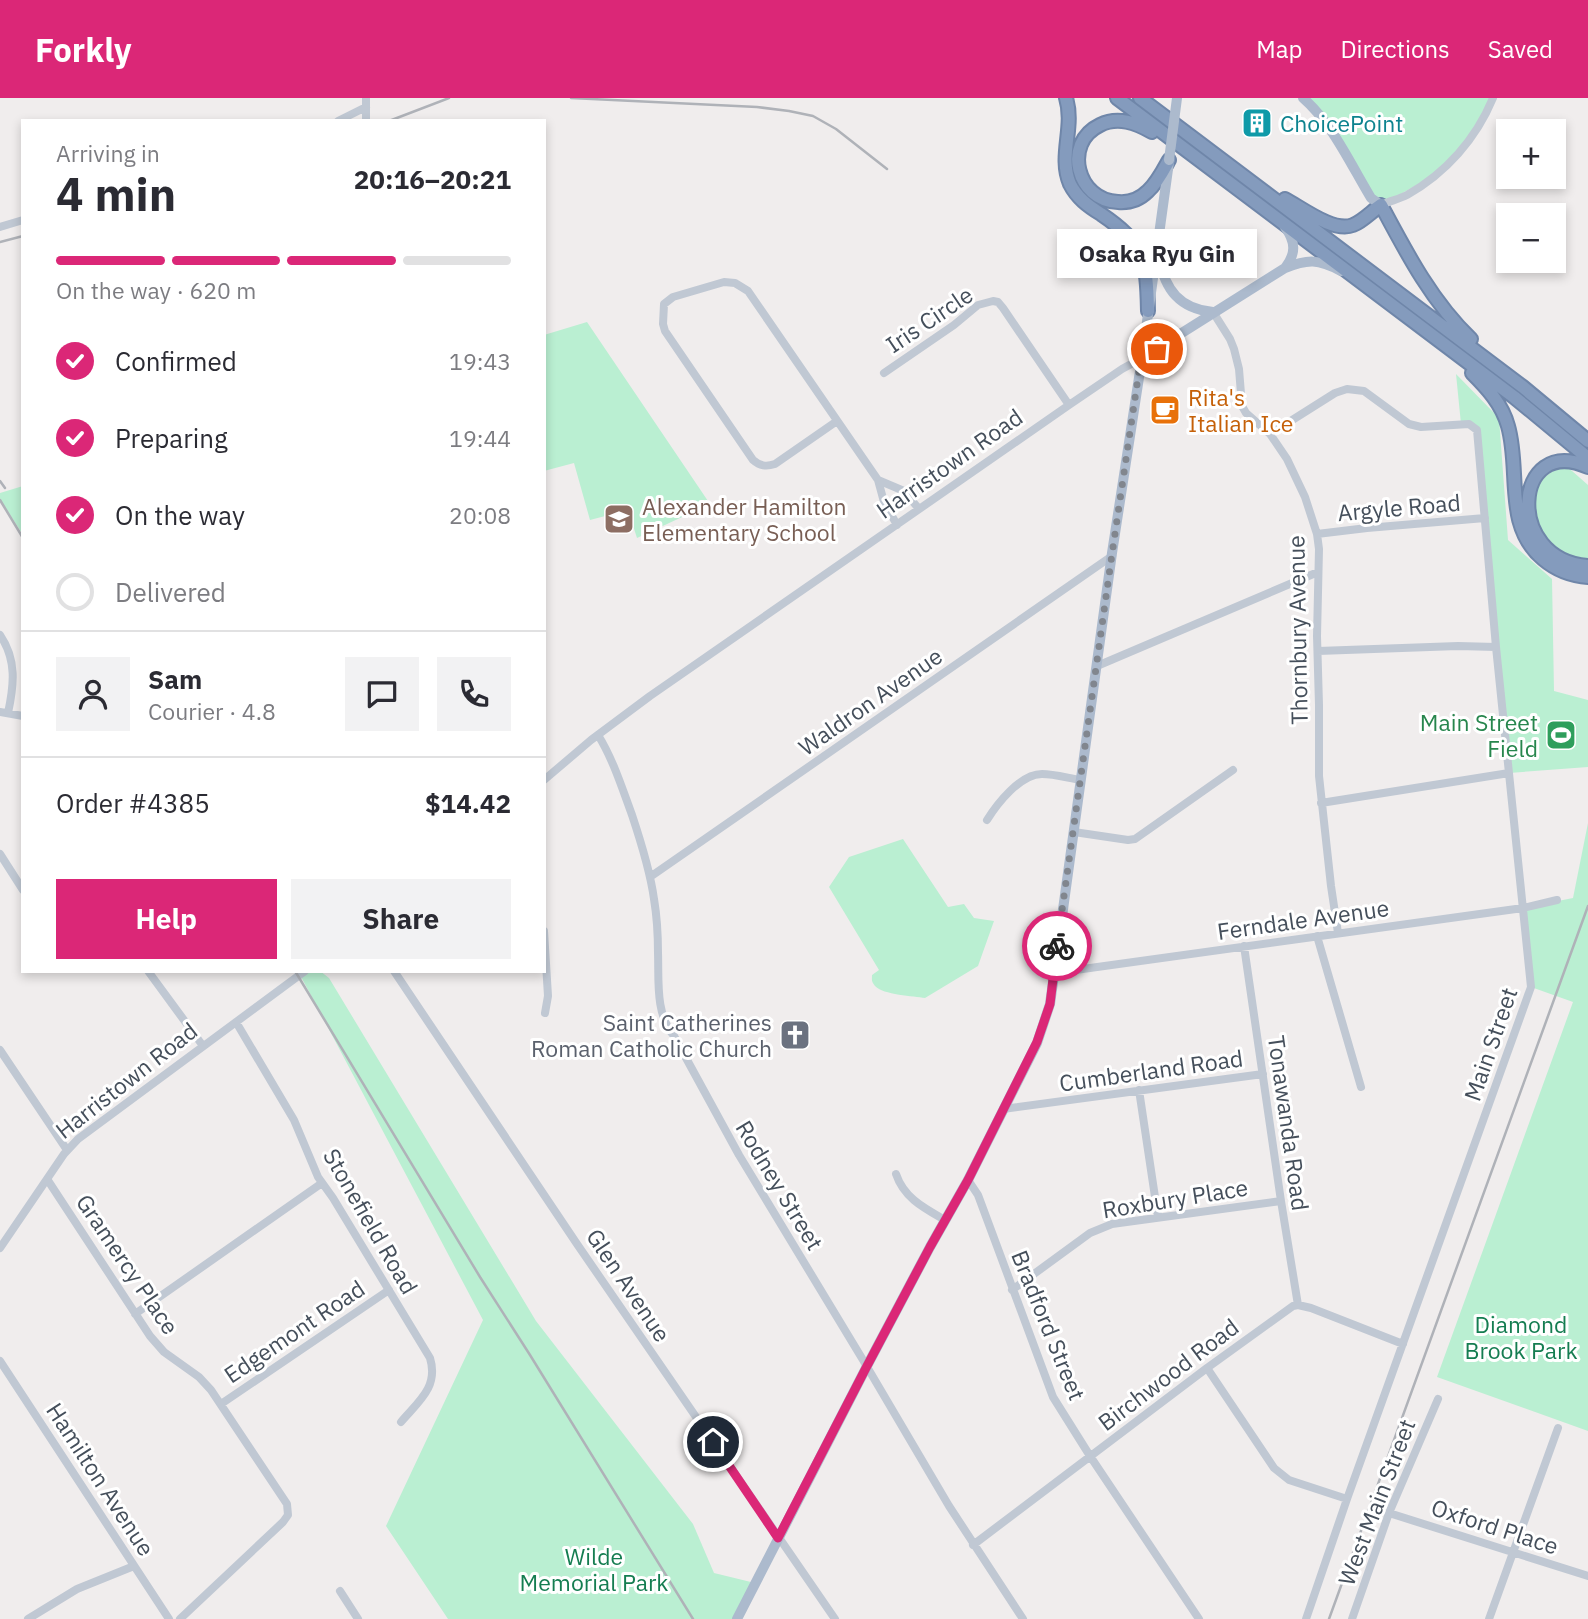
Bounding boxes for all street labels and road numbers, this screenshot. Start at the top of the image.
street label: Iris Circle [880,279,978,359]
street label: Harristown Road [870,401,1028,525]
street label: Argyle Road [1336,487,1462,527]
street label: Thornbury Avenue [1280,535,1314,725]
street label: Waldron Avenue [792,640,948,762]
street label: Ferndale Avenue [1215,892,1391,946]
street label: Main Street [1457,983,1523,1105]
street label: Harristown Road [49,1015,203,1145]
street label: Tonawanda Road [1262,1033,1316,1213]
street label: Cumberland Road [1057,1042,1245,1098]
street label: Rodney Street [730,1115,830,1255]
street label: Stonefield Road [317,1143,425,1299]
street label: Roxbury Place [1100,1172,1250,1224]
street label: Gramercy Place [70,1188,186,1340]
street label: Glen Avenue [580,1223,678,1347]
street label: Bradford Street [1005,1245,1093,1405]
street label: Edgemont Road [218,1273,370,1389]
street label: Birchwood Road [1092,1311,1244,1437]
street label: Hamilton Avenue [40,1397,162,1561]
street label: West Main Street [1331,1415,1421,1589]
street label: Oxford Place [1428,1491,1562,1561]

